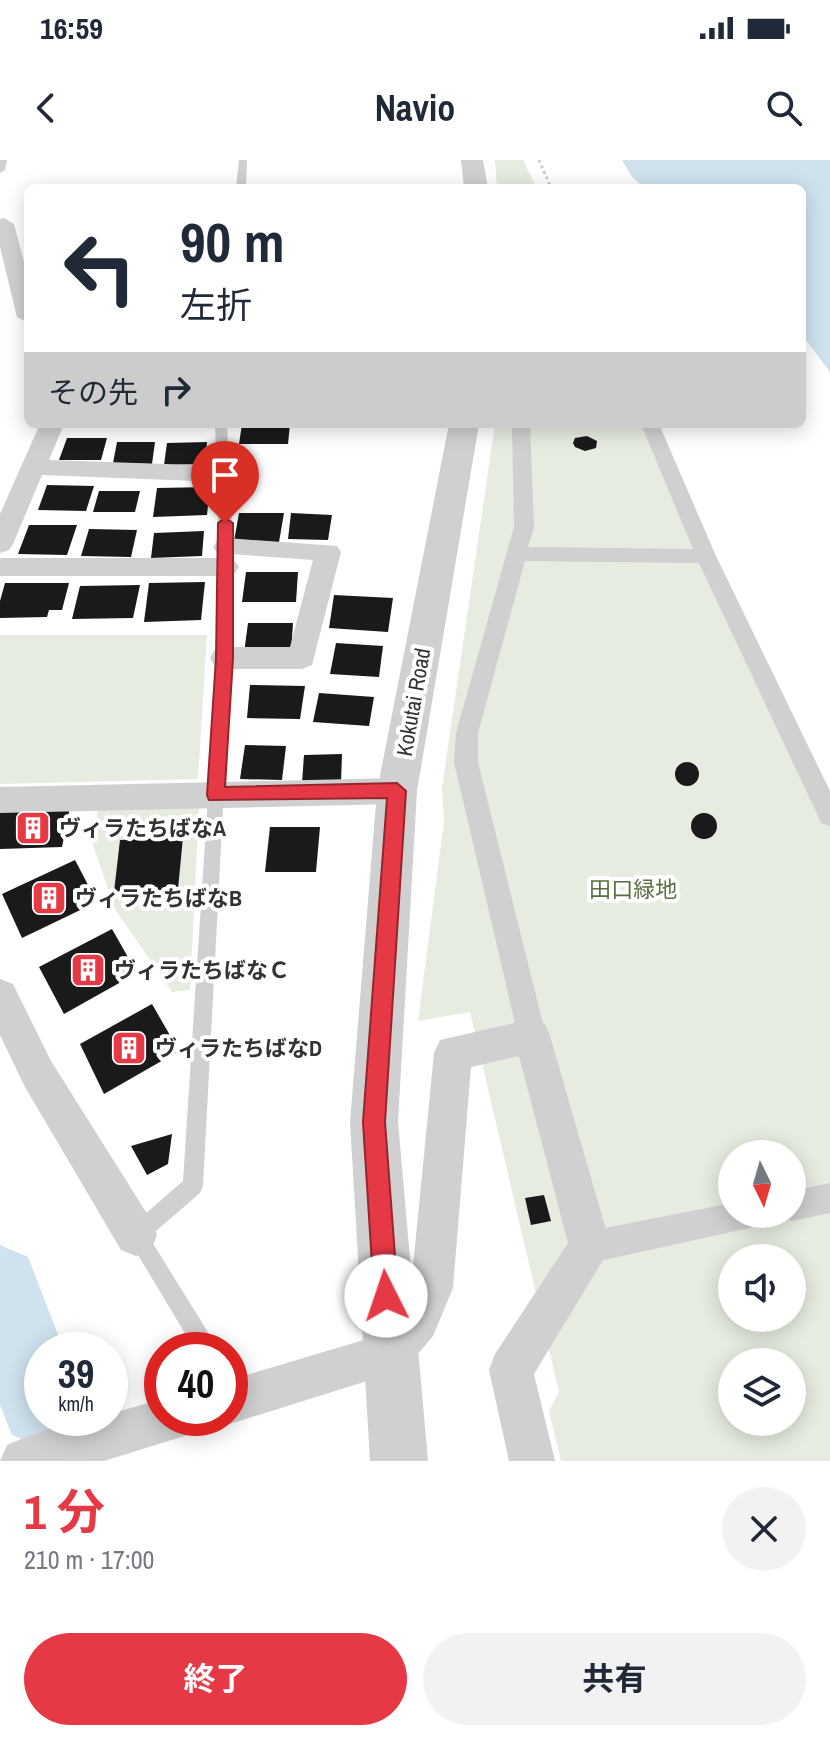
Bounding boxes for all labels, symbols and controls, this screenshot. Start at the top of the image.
text: 16:59 [40,8,103,48]
text: Navio [375,84,455,132]
icon: back [24,86,68,130]
icon: search [762,86,806,130]
text: 90 m [180,204,285,279]
icon: left [48,216,152,320]
text: 左折 [180,281,252,329]
icon: right [154,368,198,412]
text: その先 [48,372,138,412]
pin [191,441,259,523]
icon: arrive [203,453,247,497]
street label: Kokutai Road [389,646,437,758]
building icon: ヴィラたちばなA [14,809,52,847]
place label: ヴィラたちばなA [59,813,226,843]
park label: 田口緑地 [589,874,677,904]
building icon: ヴィラたちばなB [30,879,68,917]
place label: ヴィラたちばなB [75,883,242,913]
building icon: ヴィラたちばなＣ [69,951,107,989]
place label: ヴィラたちばなＣ [114,955,290,985]
building icon: ヴィラたちばなD [110,1029,148,1067]
place label: ヴィラたちばなD [155,1033,322,1063]
north arrow [718,1140,806,1228]
map controls [718,1140,806,1436]
button: sound [718,1244,806,1332]
position arrow [344,1254,428,1338]
speed limit sign: 40 [144,1332,248,1436]
text: 39 [58,1347,94,1400]
button: layers [718,1348,806,1436]
text: km/h [58,1390,94,1417]
text: 1 分 [24,1479,105,1544]
button: close [722,1487,806,1571]
text: 210 m · 17:00 [24,1542,154,1577]
button: 終了 [24,1633,407,1725]
button: 共有 [423,1633,806,1725]

